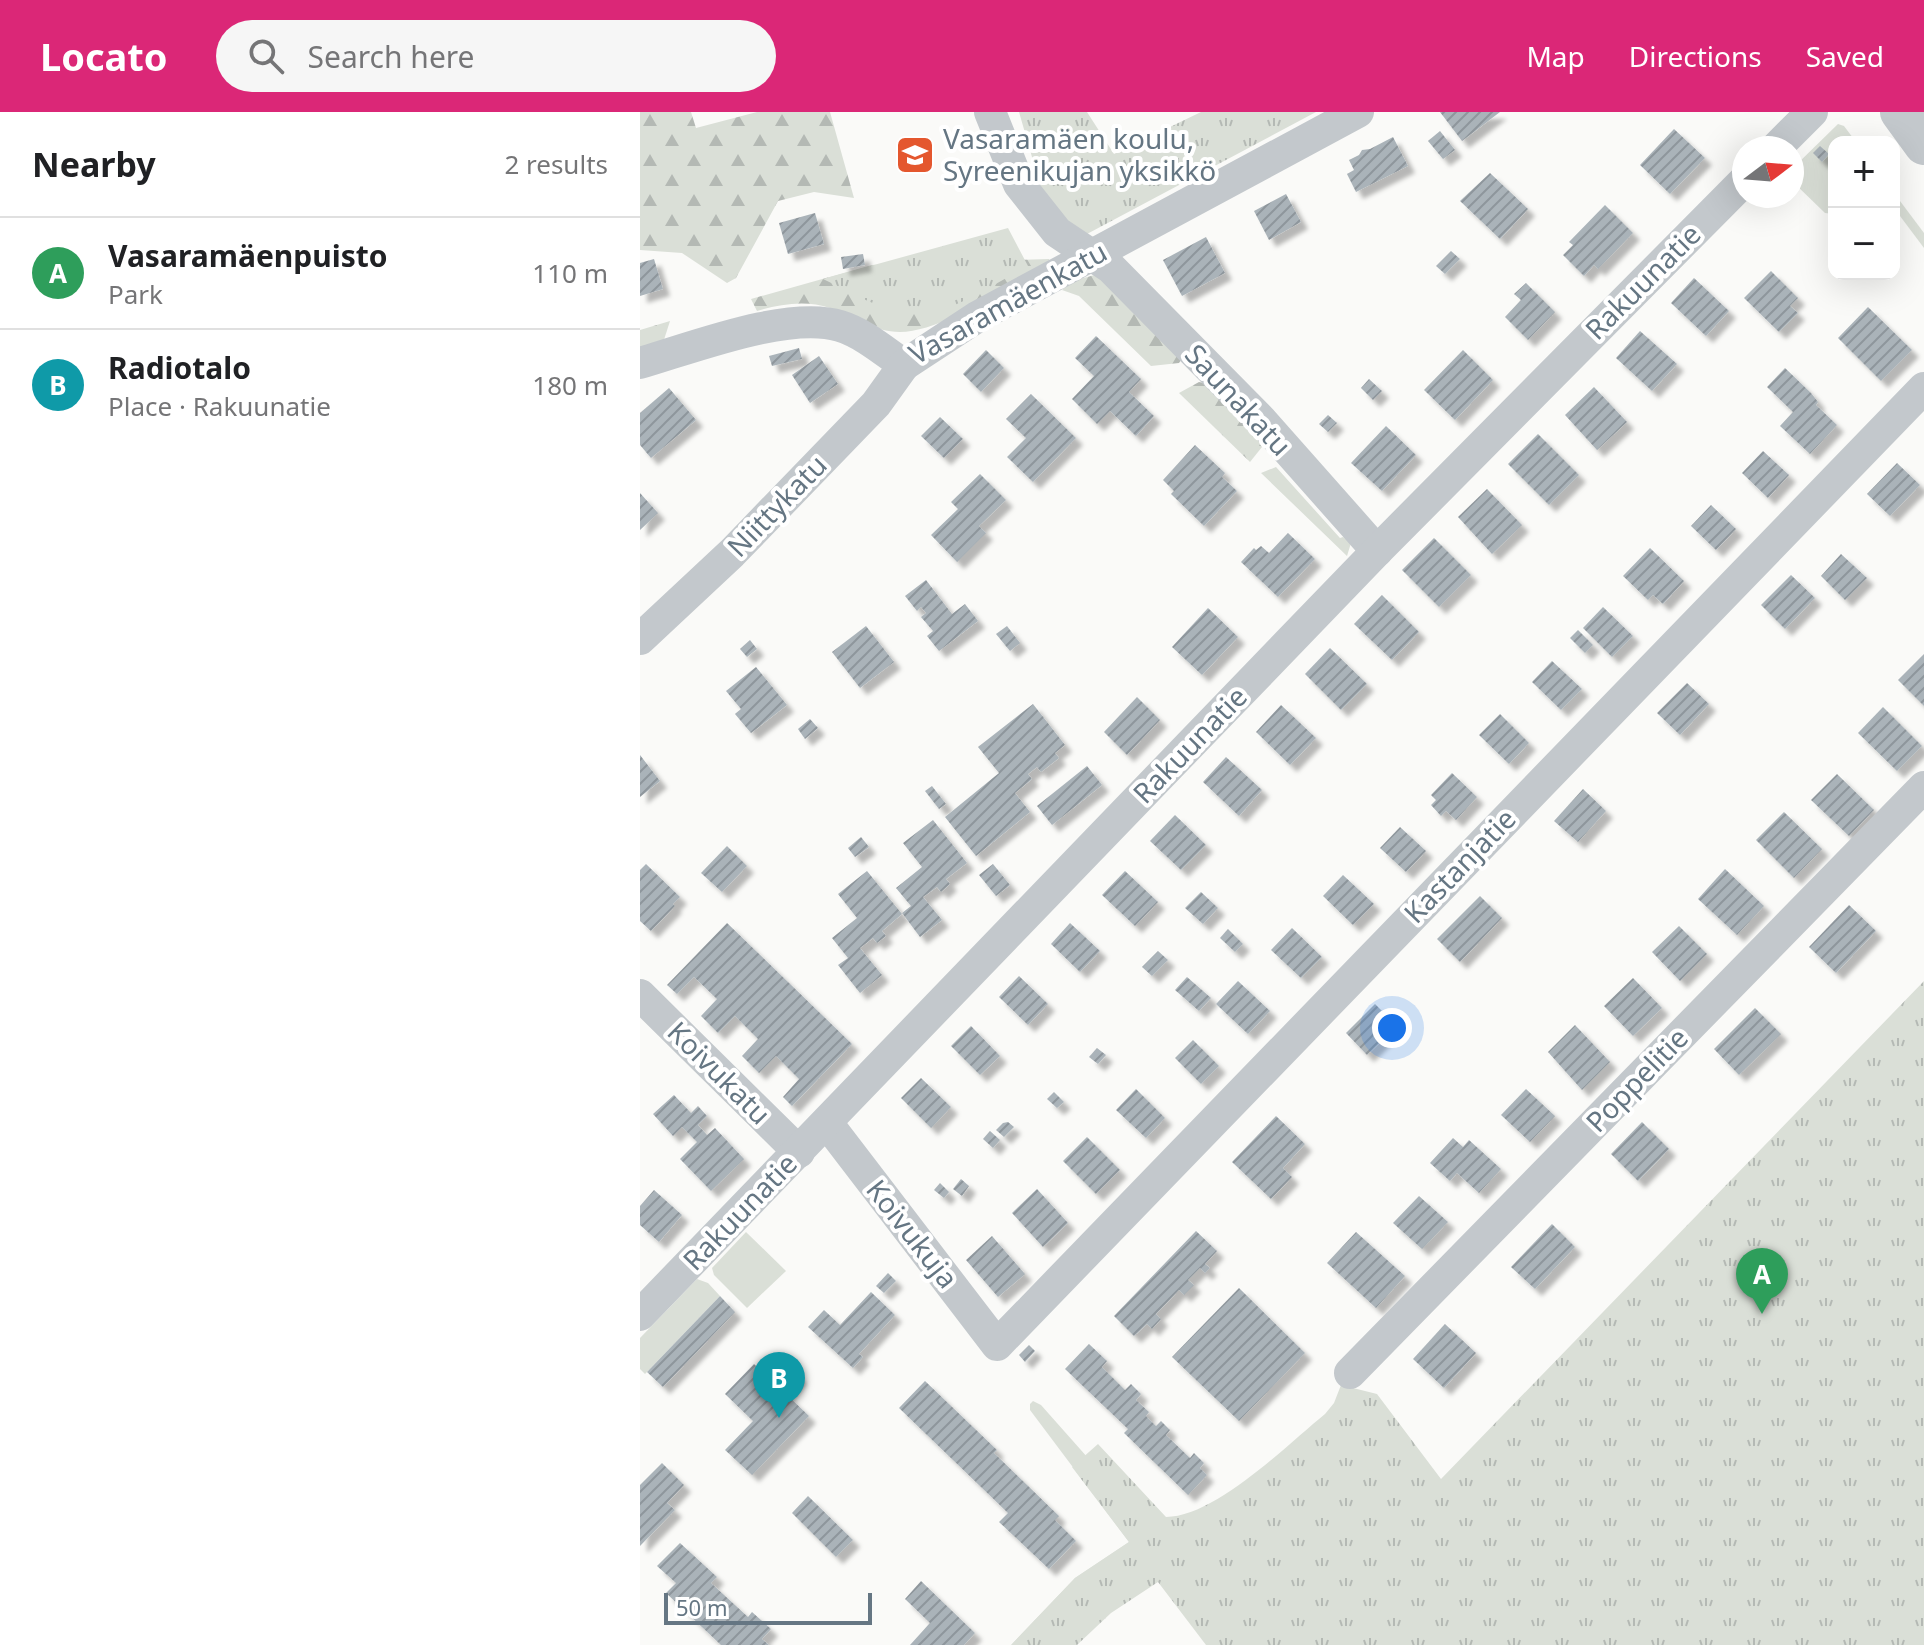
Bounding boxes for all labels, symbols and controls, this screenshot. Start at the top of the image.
search box [216,20,776,92]
text: Locato [40,30,168,82]
icon: search [244,34,288,78]
text: Search here [308,36,475,77]
text: Map [1526,37,1585,75]
text: Directions [1629,37,1762,75]
text: Saved [1806,37,1884,75]
place label: Vasaramäen koulu, Syreenikujan yksikkö [943,119,1216,189]
school or university icon: Vasaramäen koulu, Syreenikujan yksikkö [894,134,936,176]
north arrow [1732,136,1804,208]
map controls [1828,136,1900,280]
button: + [1828,136,1900,208]
text: Nearby [32,141,156,187]
text: 2 results [504,146,608,182]
button: − [1828,208,1900,280]
street label: Rakuunatie [1576,215,1708,347]
street label: Vasaramäenkatu [902,232,1113,372]
text: Vasaramäenpuisto [108,235,388,276]
text: A [49,255,67,291]
text: 110 m [532,255,608,291]
text: Park [108,276,163,312]
street label: Saunakatu [1177,335,1300,463]
text: Radiotalo [108,347,251,388]
text: B [49,367,67,403]
text: 180 m [532,367,608,403]
text: Place · Rakuunatie [108,388,331,424]
street label: Niittykatu [718,446,835,565]
street label: Rakuunatie [1124,678,1255,811]
street label: Kastanjatie [1395,800,1524,931]
your location [1372,1008,1412,1048]
street label: Koivukatu [660,1013,779,1132]
street label: Poppelitie [1577,1019,1696,1140]
street label: Rakuunatie [674,1145,805,1278]
street label: Koivukuja [858,1171,967,1296]
pin: A [1736,1248,1788,1314]
pin: B [753,1352,805,1418]
scale bar [664,1589,872,1625]
text: 50 m [676,1592,727,1622]

